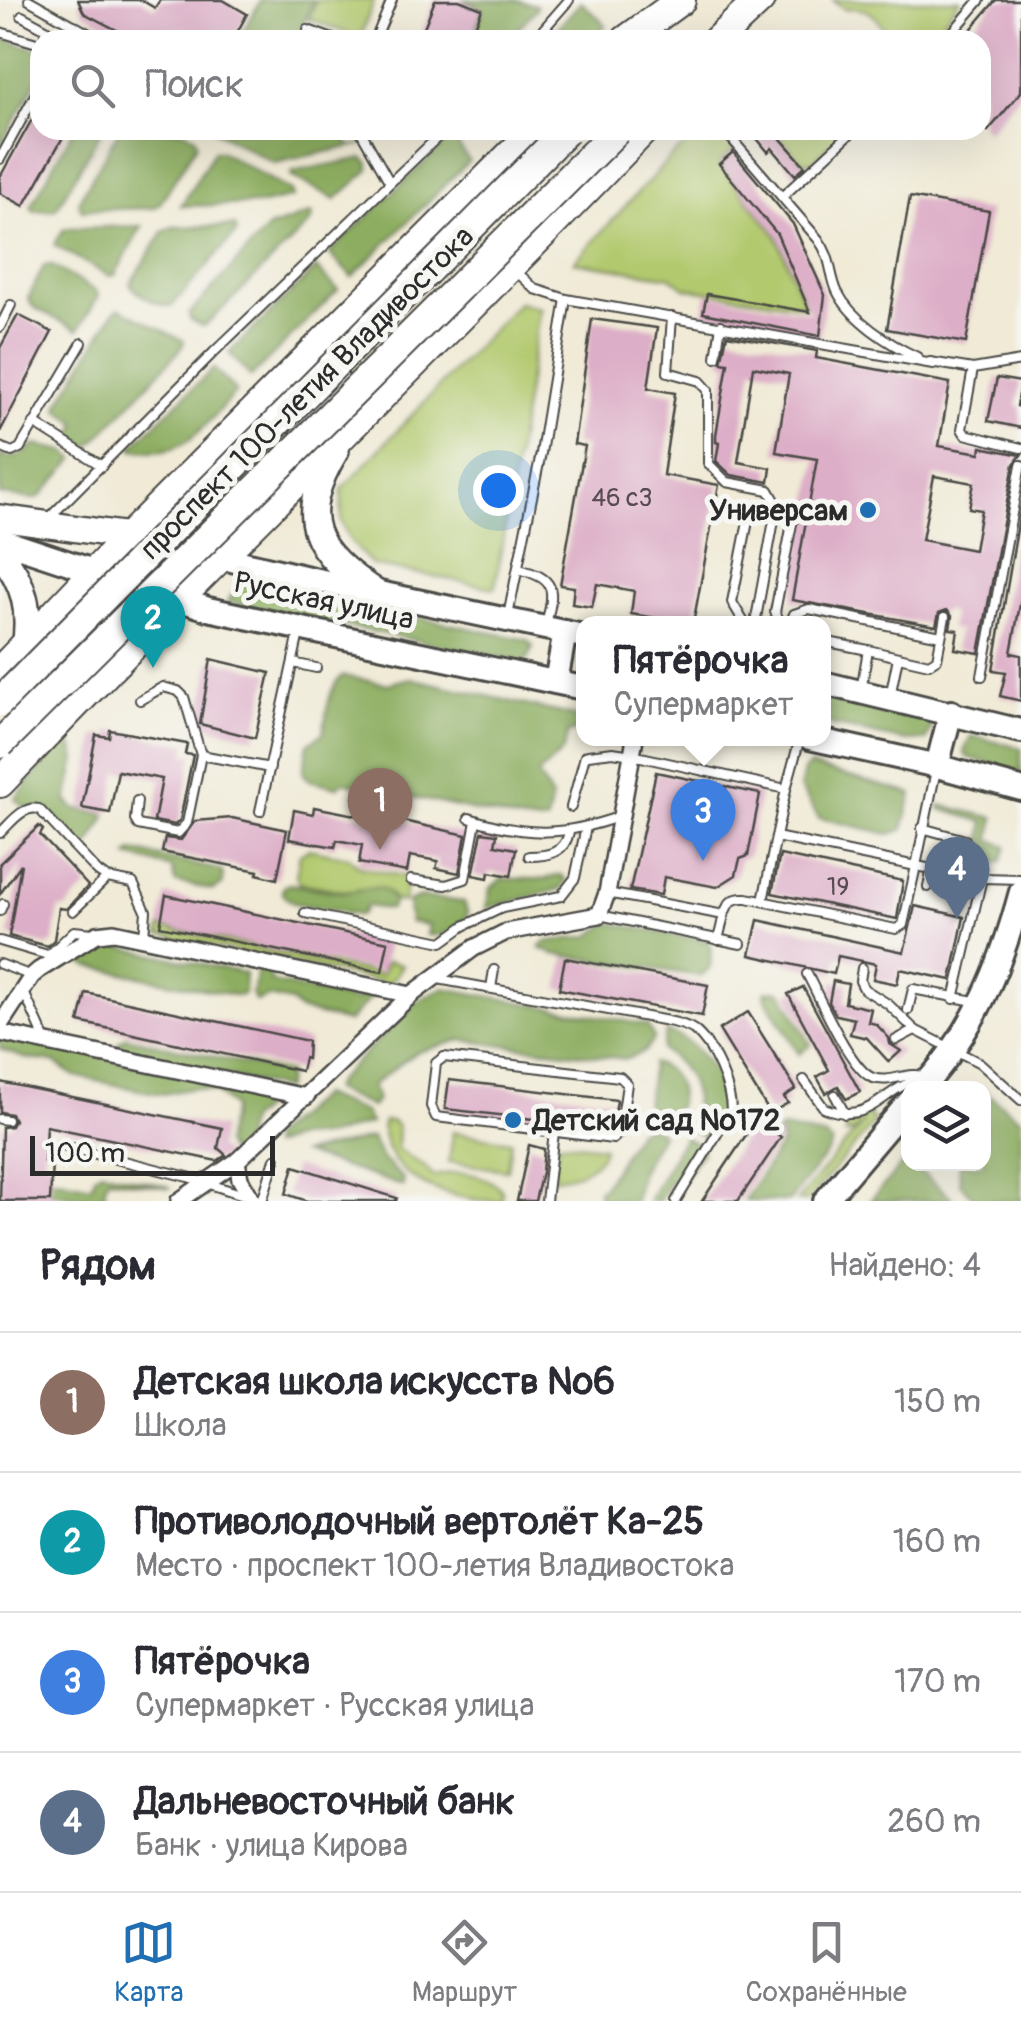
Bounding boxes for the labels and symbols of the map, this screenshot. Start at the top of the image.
street label: проспект 100-летия Владивостока [132,218,482,568]
your location [473,465,524,516]
house number: 46 с3 [591,483,653,514]
place label: Универсам [709,492,848,529]
marker: Универсам [857,499,879,521]
street label: Русская улица [231,564,417,638]
pin: 2 [120,586,186,668]
pin: 1 [348,768,412,850]
pin: 3 [670,778,736,861]
pin: 4 [924,836,990,919]
house number: 19 [827,872,849,903]
place label: Детский сад №172 [531,1102,780,1139]
marker: Детский сад №172 [502,1109,524,1131]
scale bar [30,1131,275,1176]

